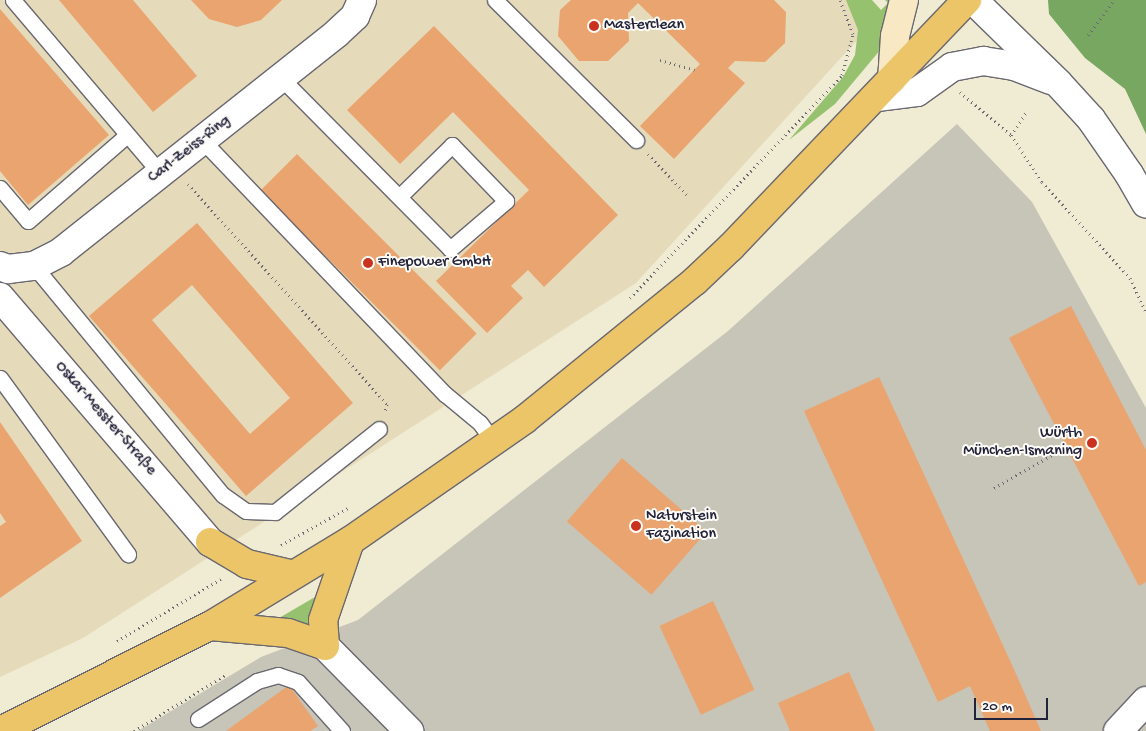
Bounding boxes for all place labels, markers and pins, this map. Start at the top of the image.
place label: Masterclean [604,16,684,36]
marker: Masterclean [588,20,600,32]
place label: Finepower GmbH [378,253,491,273]
marker: Finepower GmbH [362,257,374,269]
place label: Würth München-Ismaning [963,424,1082,462]
marker: Würth München-Ismaning [1086,437,1098,449]
place label: Naturstein Fazination [646,507,717,545]
marker: Naturstein Fazination [630,520,642,532]

